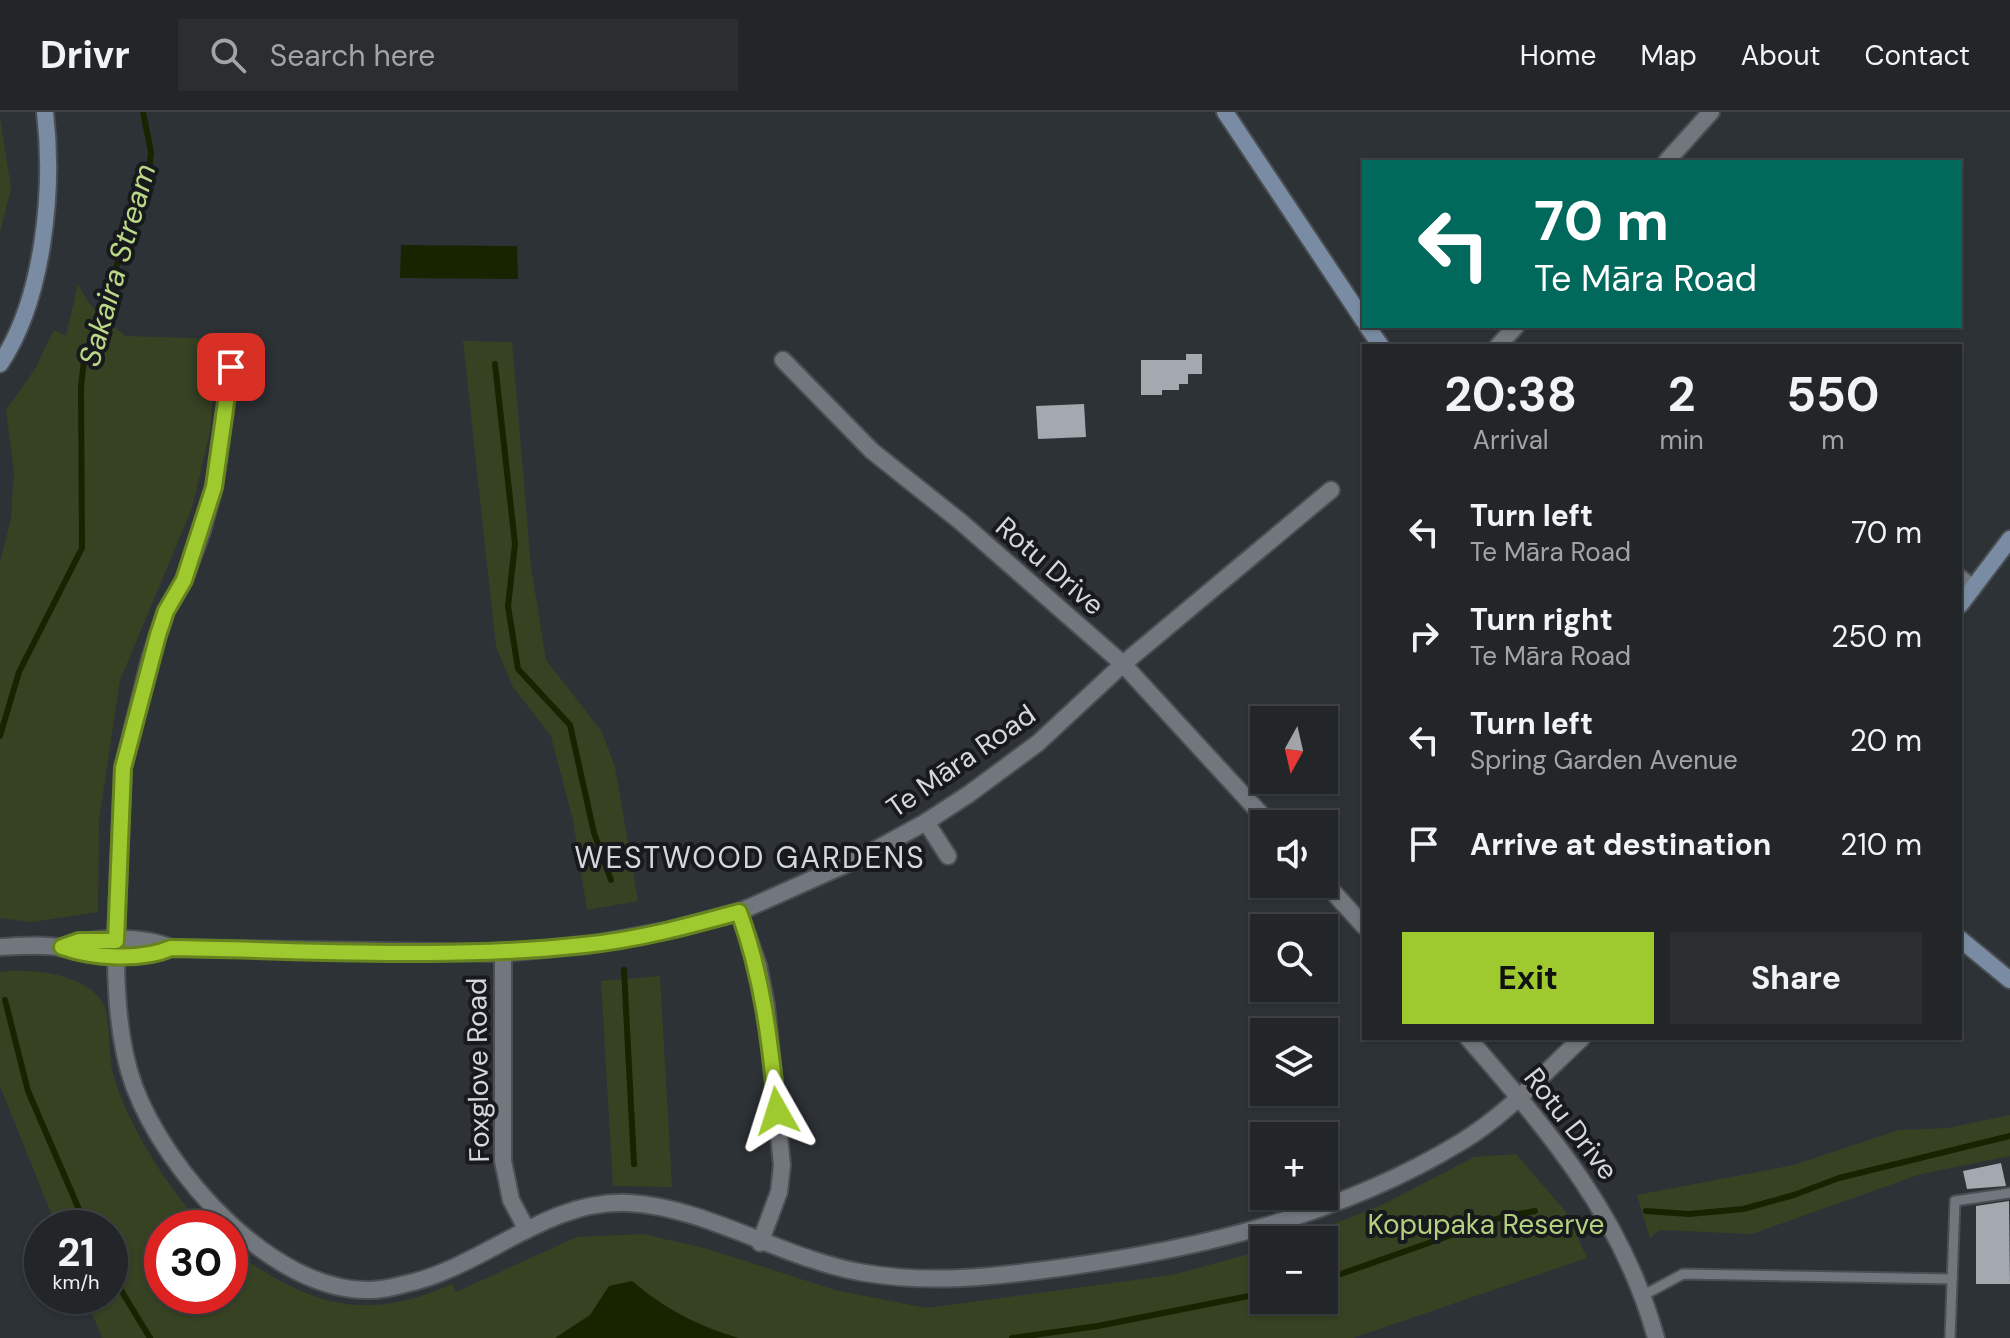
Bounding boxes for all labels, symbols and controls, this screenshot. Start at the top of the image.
search box [178,19,738,91]
text: Drivr [40,30,130,80]
icon: search [206,33,250,77]
text: Search here [270,36,435,75]
text: Home [1520,37,1596,74]
text: Map [1640,37,1697,74]
text: About [1741,37,1820,74]
text: Contact [1864,37,1970,74]
water label: Sakaira Stream [70,159,164,371]
text: 70 m [1534,184,1669,257]
icon: left [1402,192,1506,296]
text: Te Māra Road [1534,255,1757,302]
pin [197,333,265,401]
icon: arrive [209,345,253,389]
text: 20:38 [1444,363,1577,426]
text: 2 [1668,363,1695,426]
text: 550 [1786,363,1880,426]
text: Arrival [1473,423,1549,457]
text: min [1659,423,1704,457]
text: m [1821,423,1844,457]
text: Turn left [1470,496,1593,535]
street label: Rotu Drive [988,509,1112,623]
icon: left [1402,510,1446,554]
text: 70 m [1851,513,1922,552]
text: Te Māra Road [1470,535,1631,569]
text: Turn right [1470,600,1613,639]
icon: right [1402,614,1446,658]
text: 250 m [1831,617,1922,656]
text: Te Māra Road [1470,639,1631,673]
street label: Te Māra Road [879,696,1043,826]
text: Turn left [1470,704,1593,743]
north arrow [1250,706,1338,794]
map controls [1250,706,1338,1314]
icon: left [1402,718,1446,762]
text: 20 m [1850,721,1922,760]
text: Spring Garden Avenue [1470,743,1738,777]
button: sound [1250,810,1338,898]
icon: arrive [1402,822,1446,866]
text: Arrive at destination [1470,825,1771,864]
text: 210 m [1840,825,1922,864]
district label: WESTWOOD GARDENS [574,838,926,877]
button: search [1250,914,1338,1002]
button: Exit [1402,932,1654,1024]
button: Share [1670,932,1922,1024]
street label: Foxglove Road [458,977,498,1163]
button: layers [1250,1018,1338,1106]
street label: Rotu Drive [1516,1060,1626,1188]
position arrow [735,1069,819,1153]
button: + [1250,1122,1338,1210]
park label: Kopupaka Reserve [1367,1206,1605,1243]
speed limit sign: 30 [144,1210,248,1314]
text: 21 [57,1226,95,1278]
button: − [1250,1226,1338,1314]
text: km/h [52,1269,100,1295]

